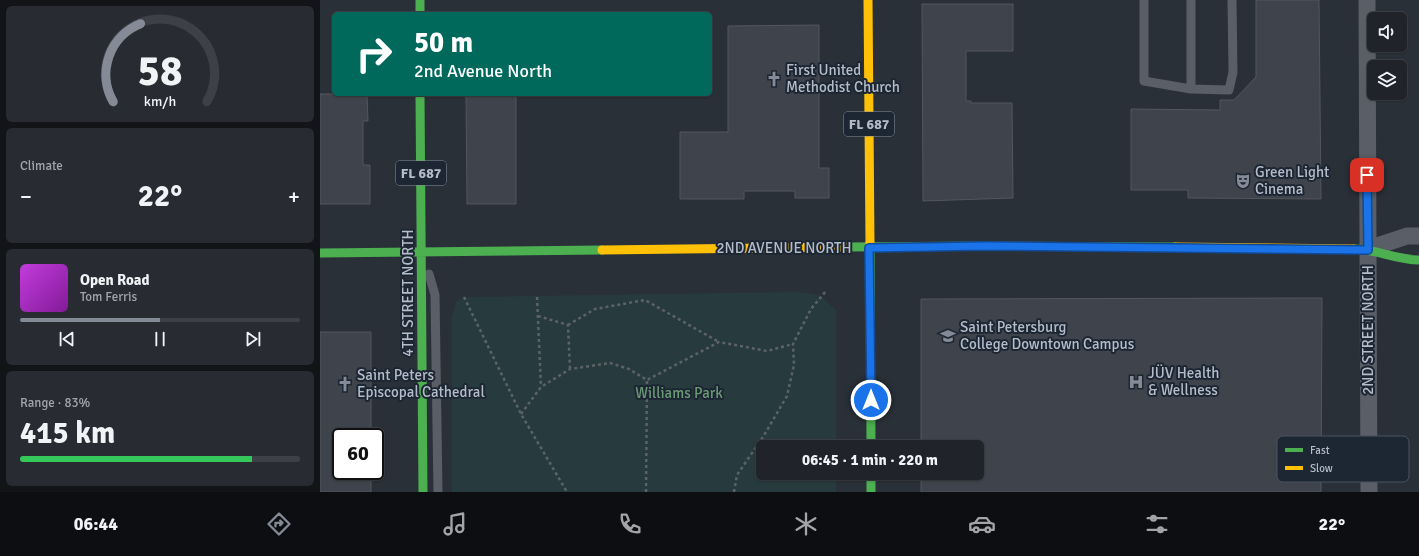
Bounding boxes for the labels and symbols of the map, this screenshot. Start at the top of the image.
place label: First United Methodist Church [786,61,900,96]
church icon: First United Methodist Church [765,70,783,88]
road number: FL 687 [844,112,894,136]
pin [1350,158,1384,192]
road number: FL 687 [396,161,446,185]
place label: Green Light Cinema [1255,163,1329,198]
theatre icon: Green Light Cinema [1234,172,1252,190]
street label: 4TH STREET NORTH [399,229,417,357]
street label: 2ND AVENUE NORTH [716,239,852,257]
street label: 2ND STREET NORTH [1359,265,1377,395]
place label: Saint Petersburg College Downtown Campus [960,318,1135,353]
school or university icon: Saint Petersburg College Downtown Campus [939,327,957,345]
place label: JÜV Health & Wellness [1148,364,1219,399]
place label: Saint Peters Episcopal Cathedral [357,366,485,401]
hospital icon: JÜV Health & Wellness [1127,373,1145,391]
church icon: Saint Peters Episcopal Cathedral [336,375,354,393]
position arrow [850,379,892,421]
park label: Williams Park [635,384,723,402]
speed limit sign: 60 [332,428,384,480]
legend [1277,436,1409,482]
text: Fast [1310,444,1330,457]
text: Slow [1310,462,1333,475]

